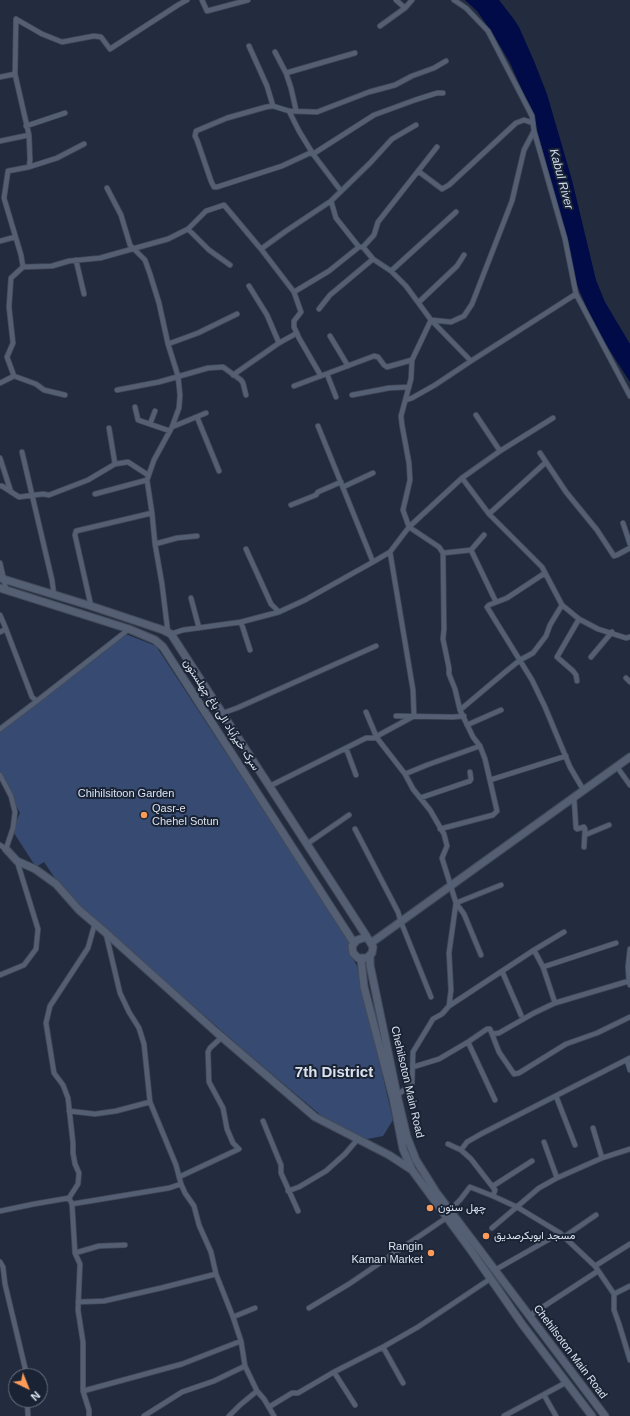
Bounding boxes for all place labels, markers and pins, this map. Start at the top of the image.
place label: Qasr-e Chehel Sotun [152,802,219,828]
marker: Qasr-e Chehel Sotun [139,810,149,820]
place label: چهل ستون [438,1201,486,1215]
marker: چهل ستون [425,1203,435,1213]
place label: مسجد ابوبکرصدیق [494,1229,575,1243]
marker: مسجد ابوبکرصدیق [481,1231,491,1241]
place label: Rangin Kaman Market [351,1240,423,1266]
marker: Rangin Kaman Market [426,1248,436,1258]

